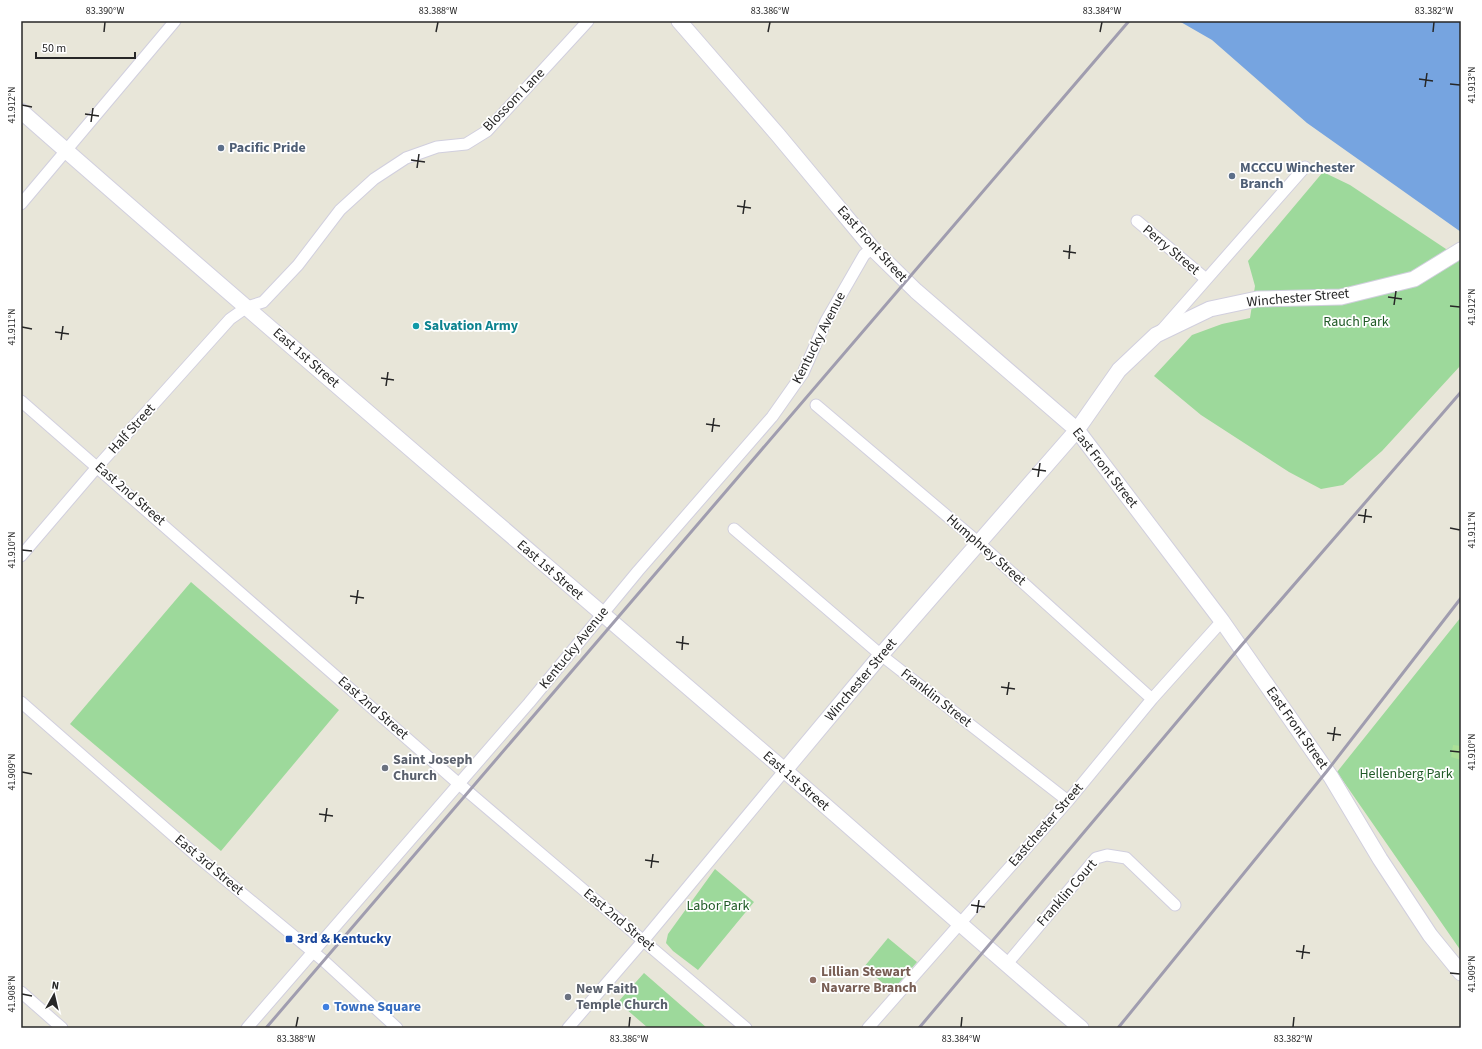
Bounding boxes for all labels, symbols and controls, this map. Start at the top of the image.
text: 83.390°W [86,4,124,18]
text: 83.388°W [419,4,457,18]
text: 83.386°W [751,4,789,18]
text: 83.384°W [1083,4,1121,18]
text: 83.382°W [1415,4,1453,18]
scale bar [36,34,135,60]
text: 50 m [42,40,66,57]
street label: Blossom Lane [478,64,550,136]
text: 41.913°N [1465,66,1479,104]
text: 41.912°N [5,86,19,124]
place label: Pacific Pride [229,138,306,158]
marker: Pacific Pride [216,143,226,153]
place label: MCCCU Winchester Branch [1240,158,1355,194]
marker: MCCCU Winchester Branch [1227,171,1237,181]
street label: East Front Street [832,201,912,287]
street label: Perry Street [1138,220,1204,280]
street label: Winchester Street [1246,284,1350,312]
text: 41.912°N [1465,288,1479,326]
street label: Kentucky Avenue [787,289,851,387]
text: 41.911°N [5,308,19,346]
park label: Rauch Park [1323,312,1389,332]
place label: Salvation Army [424,316,519,336]
marker: Salvation Army [411,321,421,331]
street label: East 1st Street [268,323,344,393]
street label: Half Street [104,399,160,459]
street label: East Front Street [1067,424,1143,512]
street label: East 2nd Street [90,458,170,531]
street label: Humphrey Street [942,510,1030,590]
text: 41.911°N [1465,511,1479,549]
text: 41.910°N [5,531,19,569]
street label: East 1st Street [512,535,588,605]
street label: Kentucky Avenue [535,603,614,693]
street label: Winchester Street [820,634,902,726]
street label: Franklin Street [896,664,976,732]
street label: East 2nd Street [333,672,413,745]
street label: East Front Street [1261,683,1333,774]
text: 41.910°N [1465,733,1479,771]
street label: East 1st Street [758,746,834,816]
place label: Saint Joseph Church [393,750,473,786]
text: 41.909°N [5,753,19,791]
marker: Saint Joseph Church [380,763,390,773]
park label: Hellenberg Park [1359,764,1453,784]
street label: Eastchester Street [1004,779,1088,871]
street label: East 3rd Street [170,830,248,900]
street label: Franklin Court [1032,855,1102,931]
street label: East 2nd Street [579,884,659,956]
park label: Labor Park [686,896,750,916]
place label: 3rd & Kentucky [297,929,392,949]
marker: 3rd & Kentucky [284,934,294,944]
text: 41.909°N [1465,955,1479,993]
place label: Lillian Stewart Navarre Branch [821,962,917,998]
text: 41.908°N [5,975,19,1013]
north arrow [34,975,74,1015]
marker: Lillian Stewart Navarre Branch [808,975,818,985]
text: N [51,978,60,994]
place label: New Faith Temple Church [576,979,668,1015]
marker: New Faith Temple Church [563,992,573,1002]
place label: Towne Square [334,997,421,1017]
marker: Towne Square [321,1002,331,1012]
text: 83.388°W [277,1032,315,1046]
text: 83.386°W [610,1032,648,1046]
text: 83.384°W [942,1032,980,1046]
text: 83.382°W [1274,1032,1312,1046]

